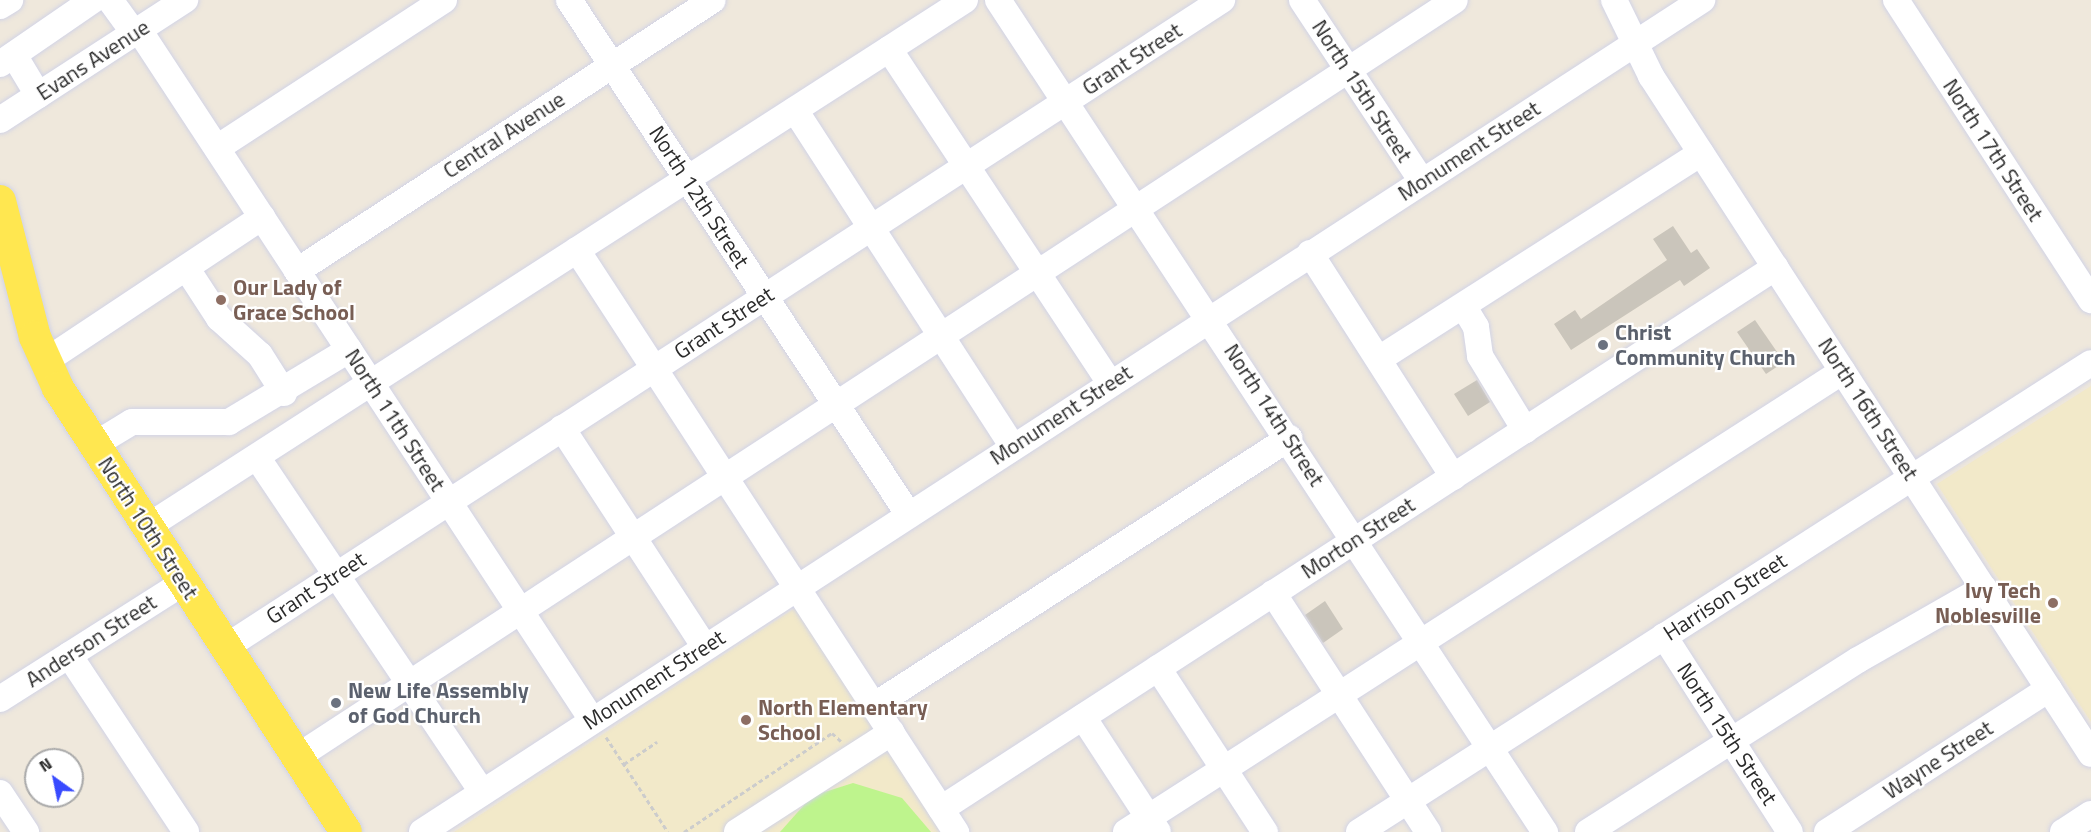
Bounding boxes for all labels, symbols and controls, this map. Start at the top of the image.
street label: Evans Avenue [32,14,154,106]
street label: North 15th Street [1306,15,1418,167]
street label: Grant Street [1077,17,1187,101]
street label: North 17th Street [1937,74,2049,226]
street label: Central Avenue [438,86,570,184]
street label: Monument Street [1393,95,1545,207]
street label: North 12th Street [643,121,755,273]
place label: Our Lady of Grace School [233,274,355,326]
street label: Grant Street [669,281,779,365]
marker: Our Lady of Grace School [214,293,228,307]
place label: Christ Community Church [1615,319,1796,370]
street label: North 16th Street [1812,333,1924,485]
marker: Christ Community Church [1596,338,1610,352]
street label: North 14th Street [1218,339,1330,491]
street label: North 11th Street [339,344,451,496]
street label: Monument Street [985,359,1137,471]
street label: North 10th Street [92,452,204,604]
street label: Morton Street [1296,491,1420,585]
street label: Grant Street [261,546,371,630]
street label: Harrison Street [1659,547,1791,647]
place label: Ivy Tech Noblesville [1935,577,2041,628]
street label: Anderson Street [21,589,161,693]
marker: Ivy Tech Noblesville [2046,596,2060,610]
street label: Monument Street [578,624,730,736]
street label: North 15th Street [1671,658,1783,810]
place label: New Life Assembly of God Church [348,677,529,728]
place label: North Elementary School [758,694,928,746]
marker: New Life Assembly of God Church [329,696,343,710]
marker: North Elementary School [739,713,753,727]
street label: Wayne Street [1878,715,1998,805]
north arrow [24,748,84,808]
text: N [34,751,56,778]

